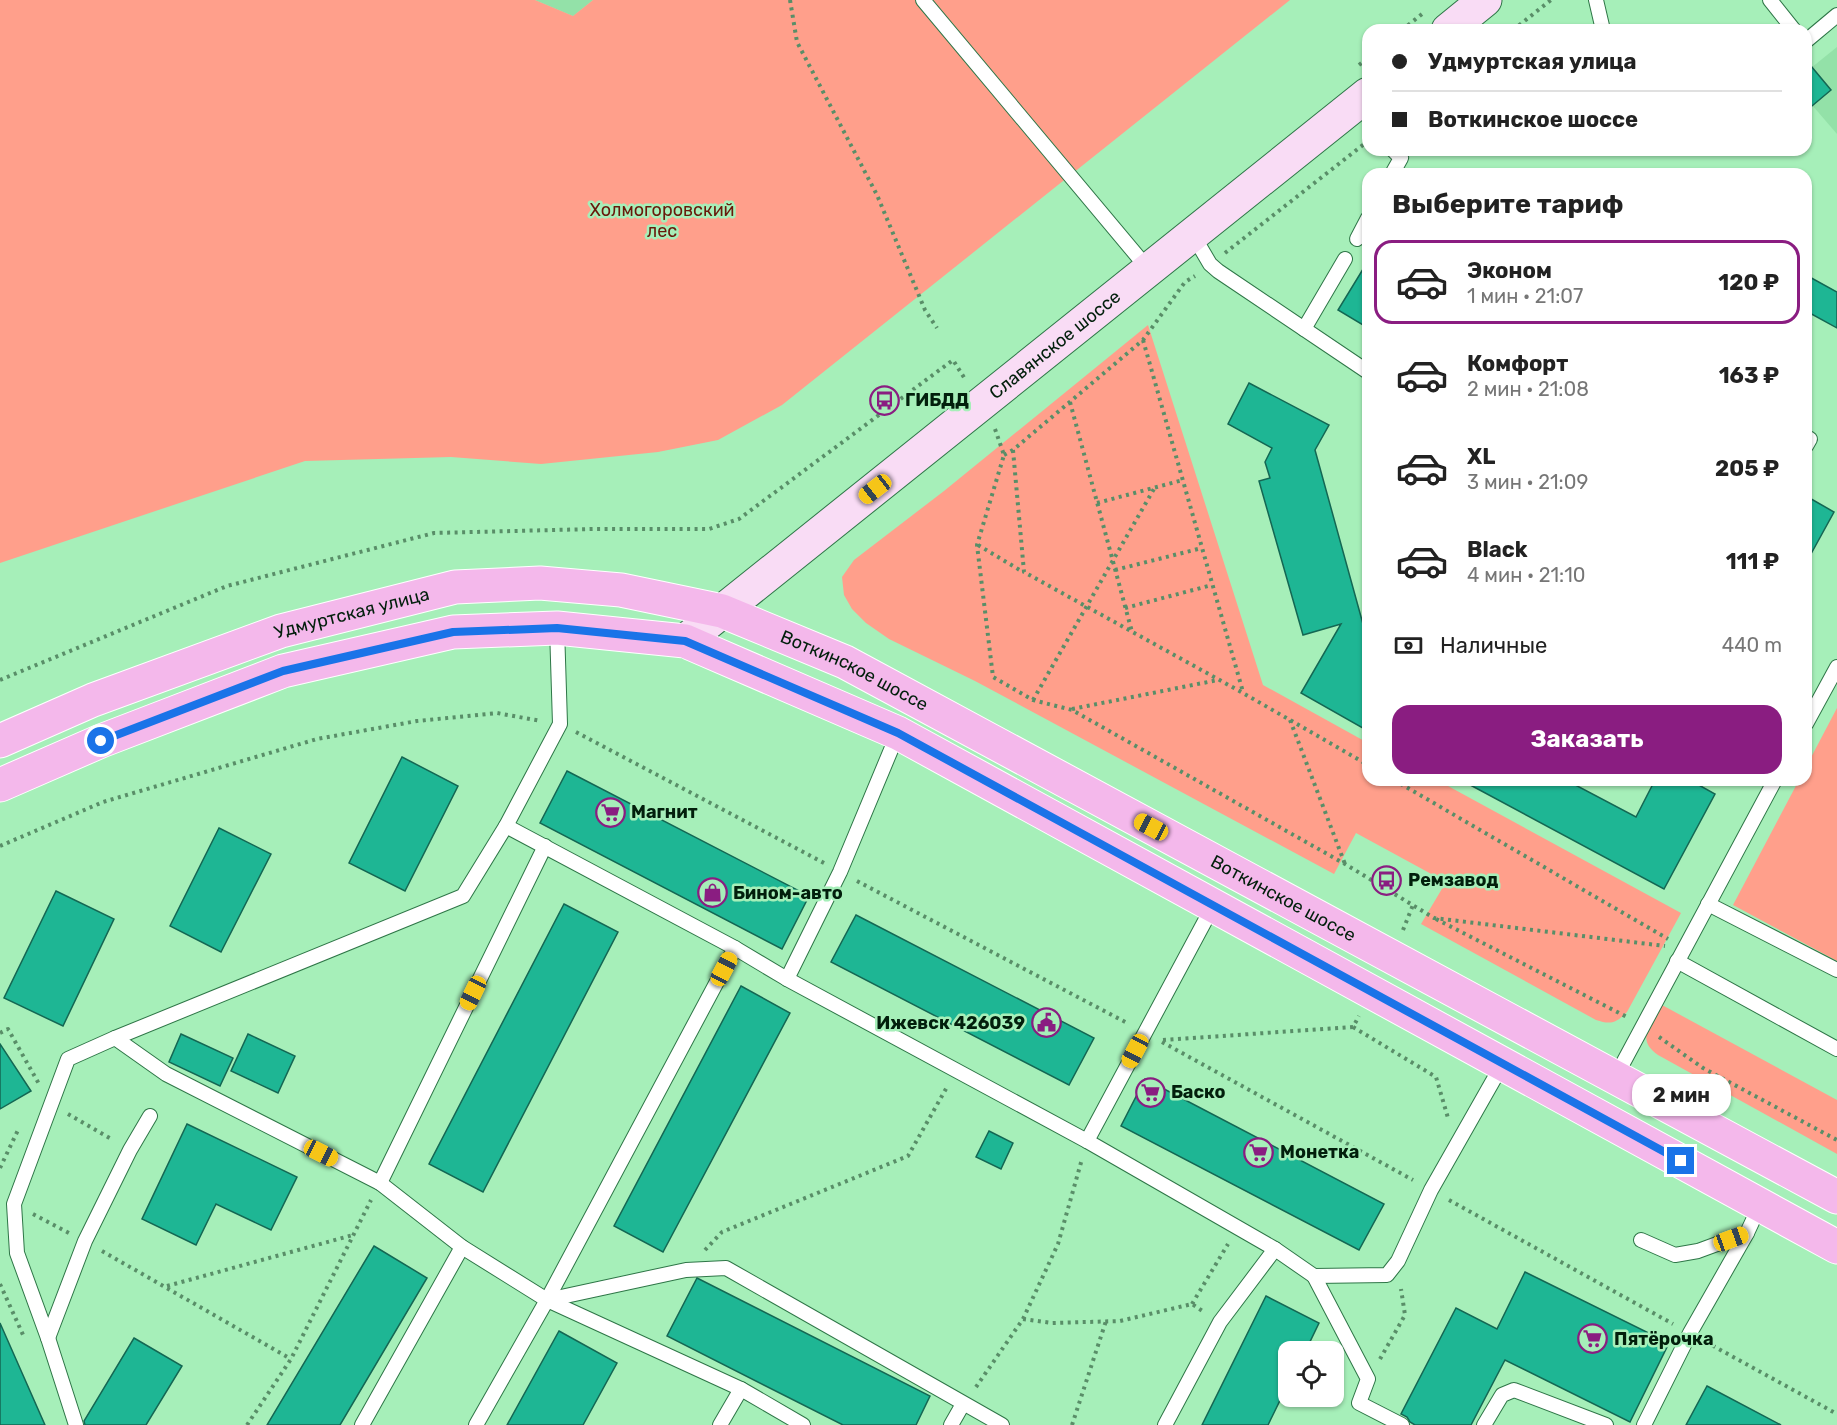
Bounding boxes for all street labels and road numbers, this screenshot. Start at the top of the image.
street label: Славянское шоссе [985,286,1125,404]
street label: Удмуртская улица [271,583,432,644]
street label: Воткинское шоссе [777,625,932,716]
street label: Воткинское шоссе [1207,850,1360,946]

